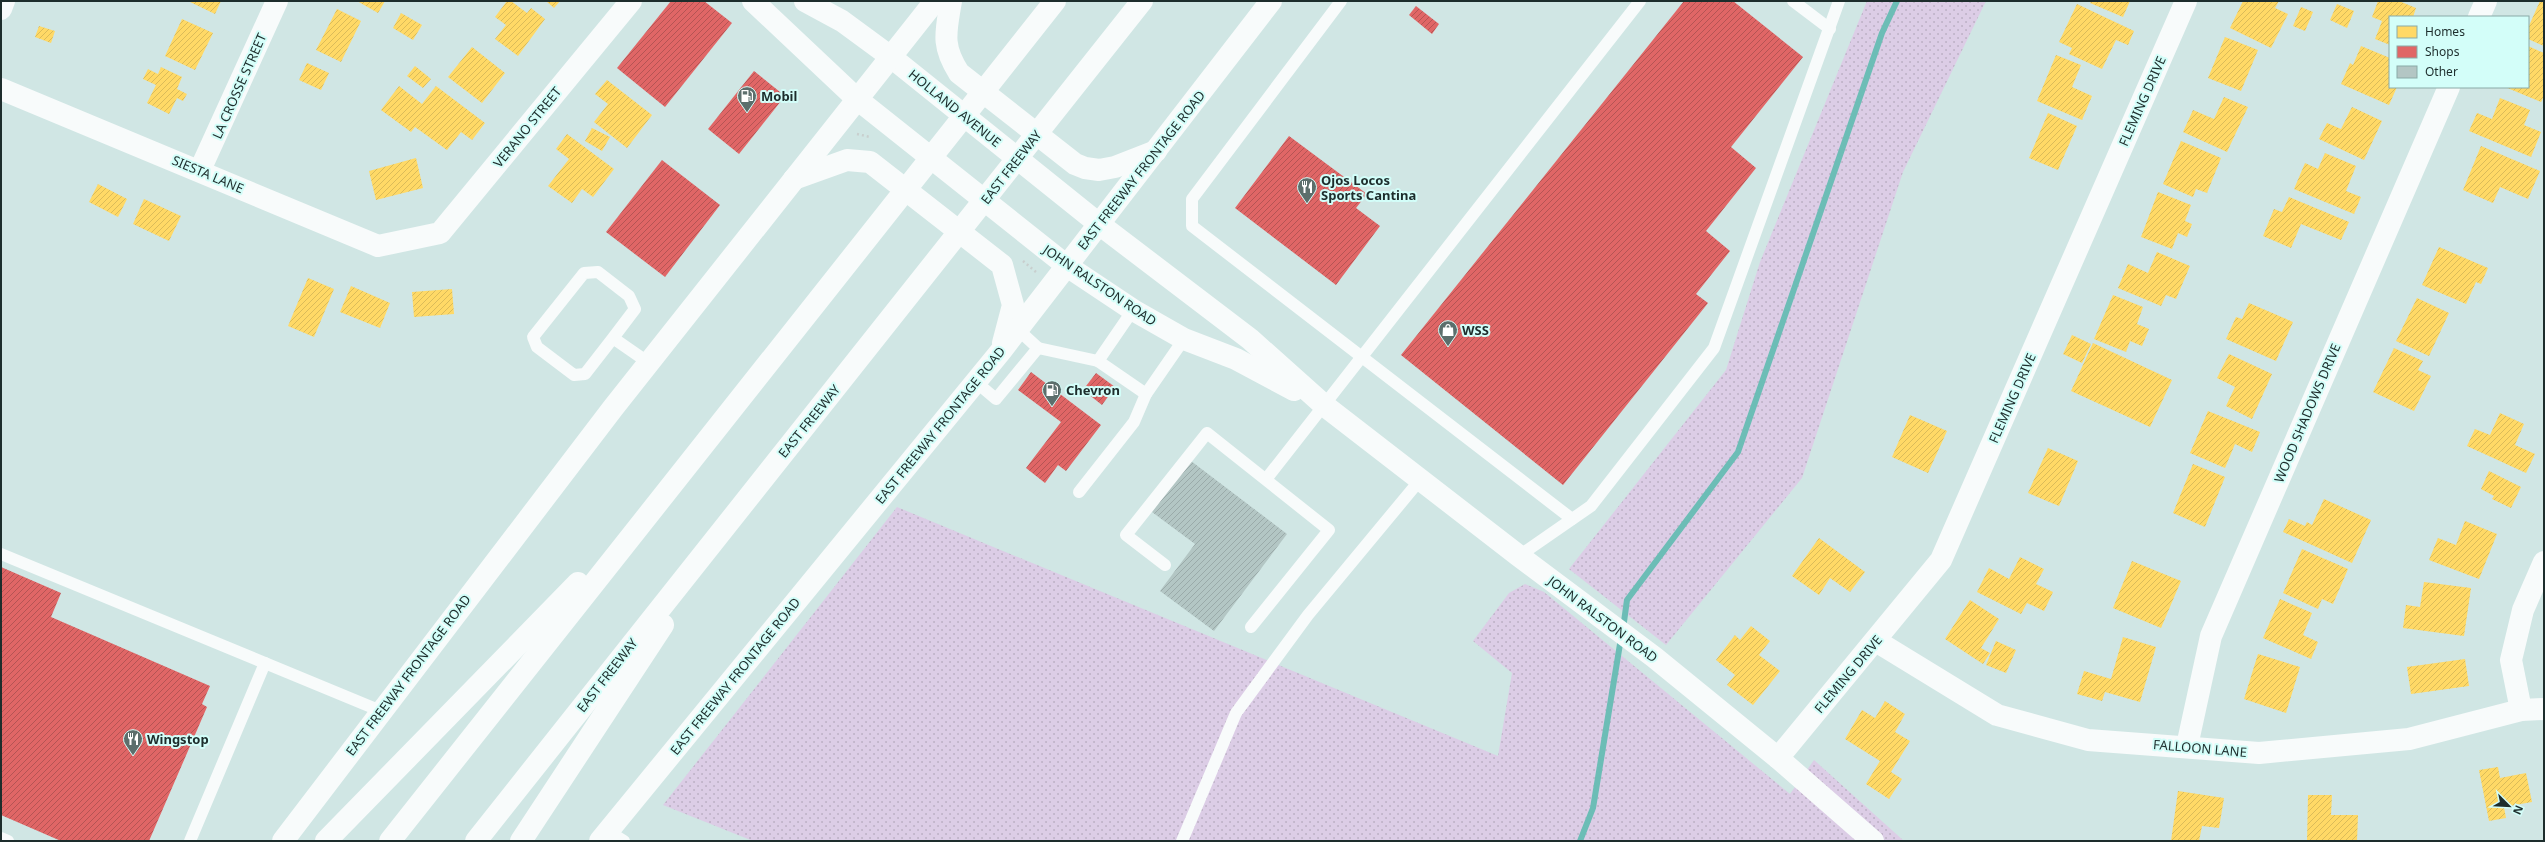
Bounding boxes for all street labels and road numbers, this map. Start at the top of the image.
street label: LA CROSSE STREET [208,30,271,142]
street label: FLEMING DRIVE [2114,53,2170,149]
street label: HOLLAND AVENUE [905,65,1005,151]
street label: VERANO STREET [489,82,566,171]
street label: EAST FREEWAY FRONTAGE ROAD [1073,87,1209,253]
street label: EAST FREEWAY [977,126,1046,208]
street label: SIESTA LANE [169,151,247,197]
street label: JOHN RALSTON ROAD [1038,239,1160,330]
street label: WOOD SHADOWS DRIVE [2270,341,2344,485]
street label: EAST FREEWAY FRONTAGE ROAD [871,343,1009,507]
street label: FLEMING DRIVE [1984,350,2040,446]
street label: EAST FREEWAY [774,380,844,461]
street label: JOHN RALSTON ROAD [1543,571,1662,666]
street label: EAST FREEWAY FRONTAGE ROAD [341,591,475,759]
street label: EAST FREEWAY FRONTAGE ROAD [666,594,804,758]
street label: FLEMING DRIVE [1810,631,1886,717]
street label: EAST FREEWAY [573,634,642,716]
street label: FALLOON LANE [2152,735,2248,761]

